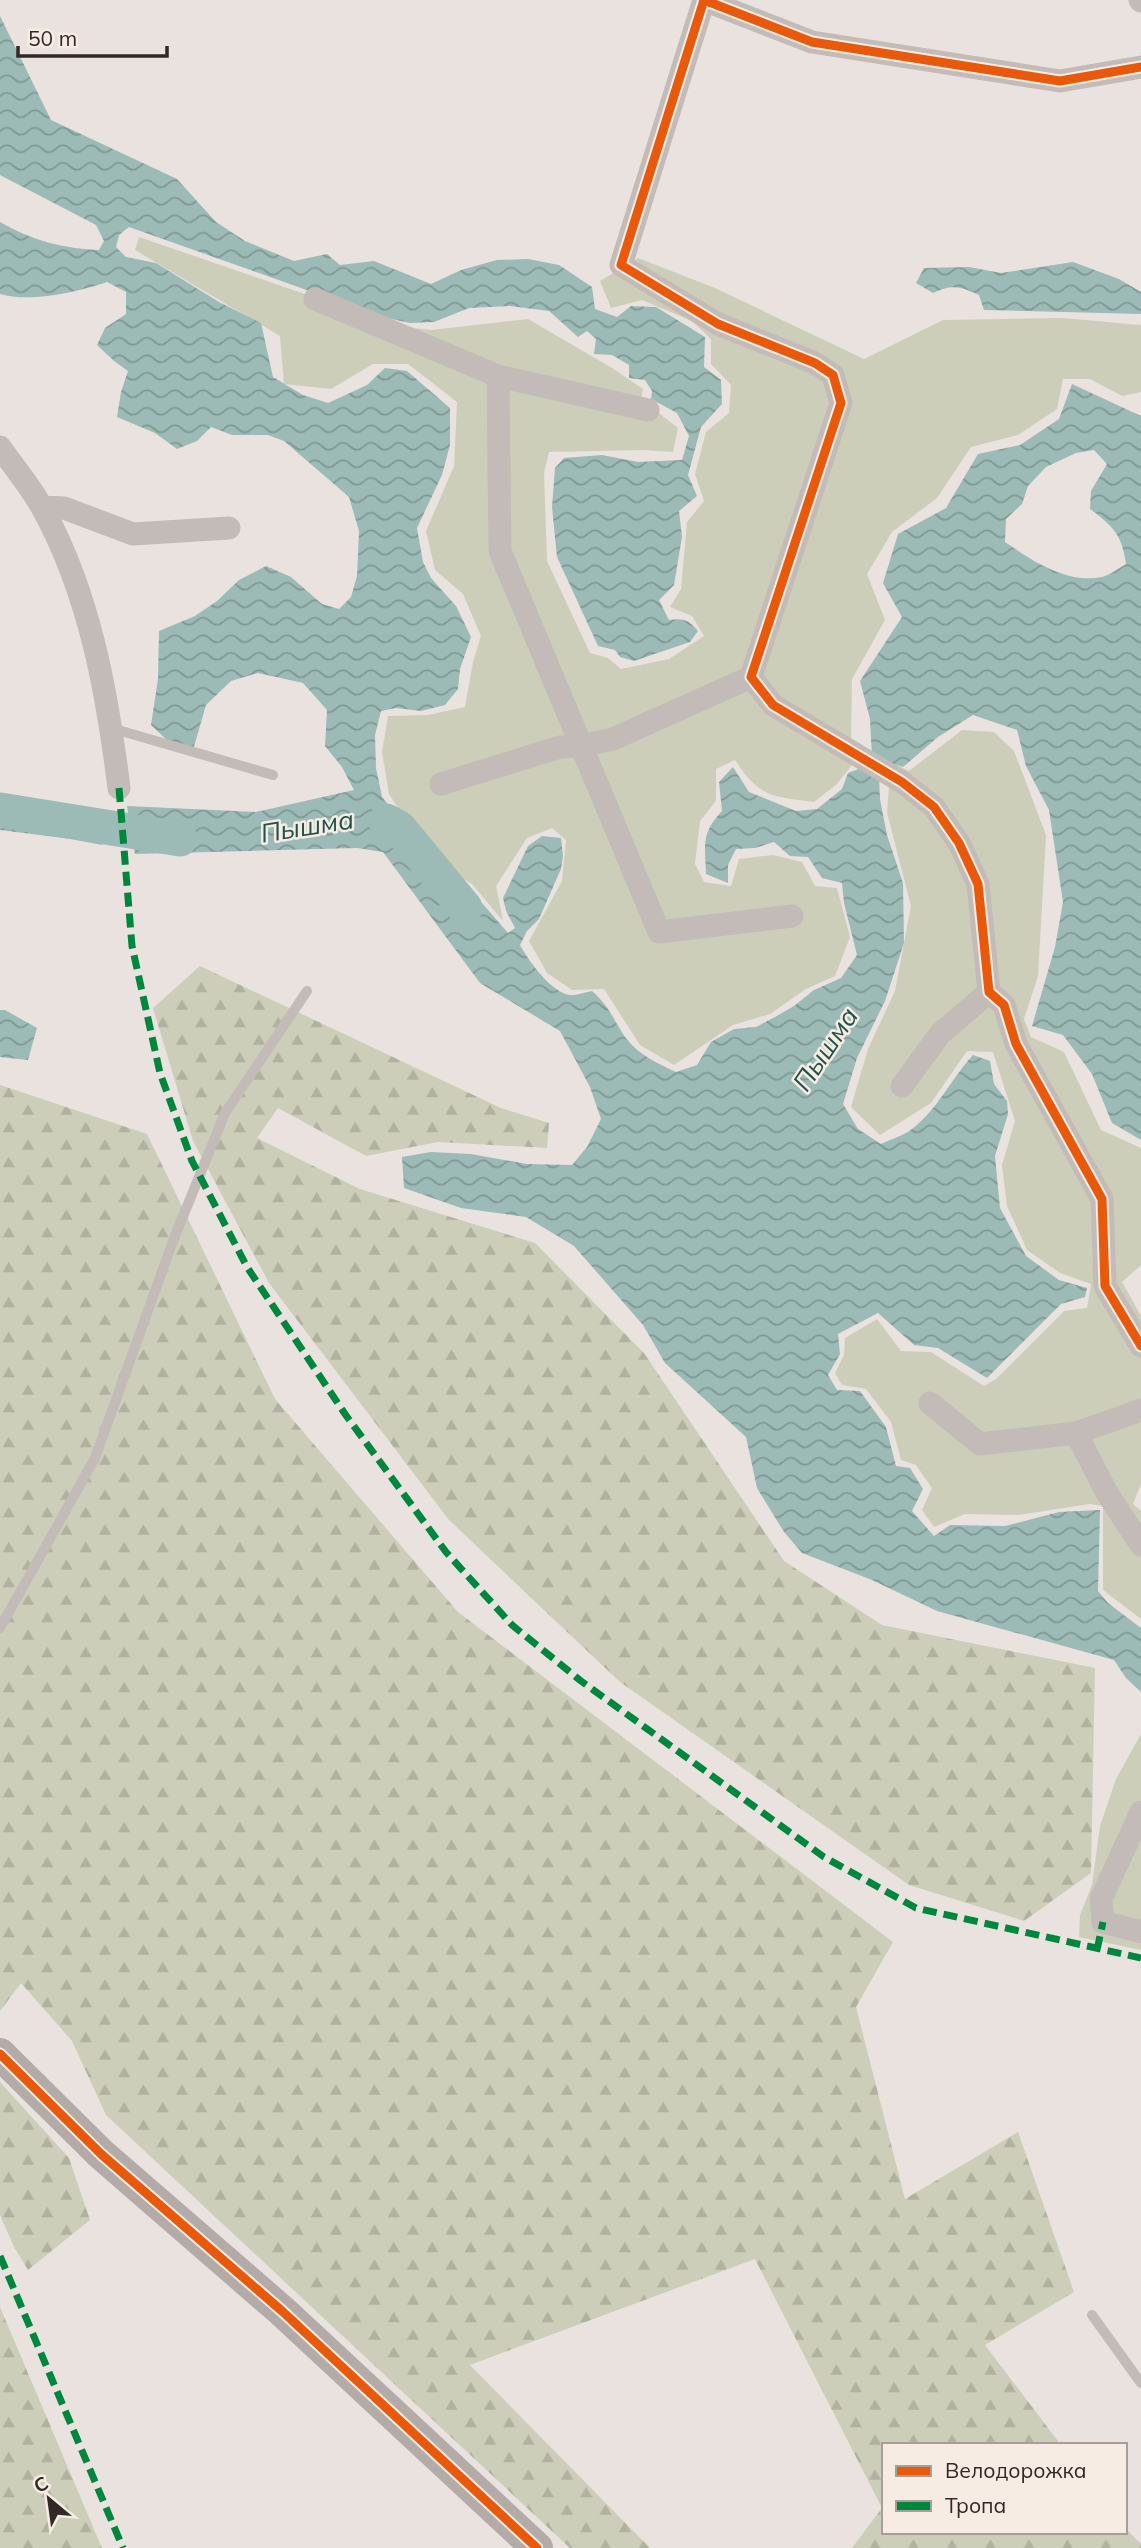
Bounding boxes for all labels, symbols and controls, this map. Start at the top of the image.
scale bar [18,14,166,58]
text: 50 m [28,25,77,51]
water label: Пышма [258,802,356,850]
water label: Пышма [785,1001,865,1097]
legend [882,2443,1127,2534]
text: Велодорожка [945,2457,1087,2483]
north arrow [14,2464,84,2534]
text: С [29,2470,52,2498]
text: Тропа [945,2492,1006,2518]

